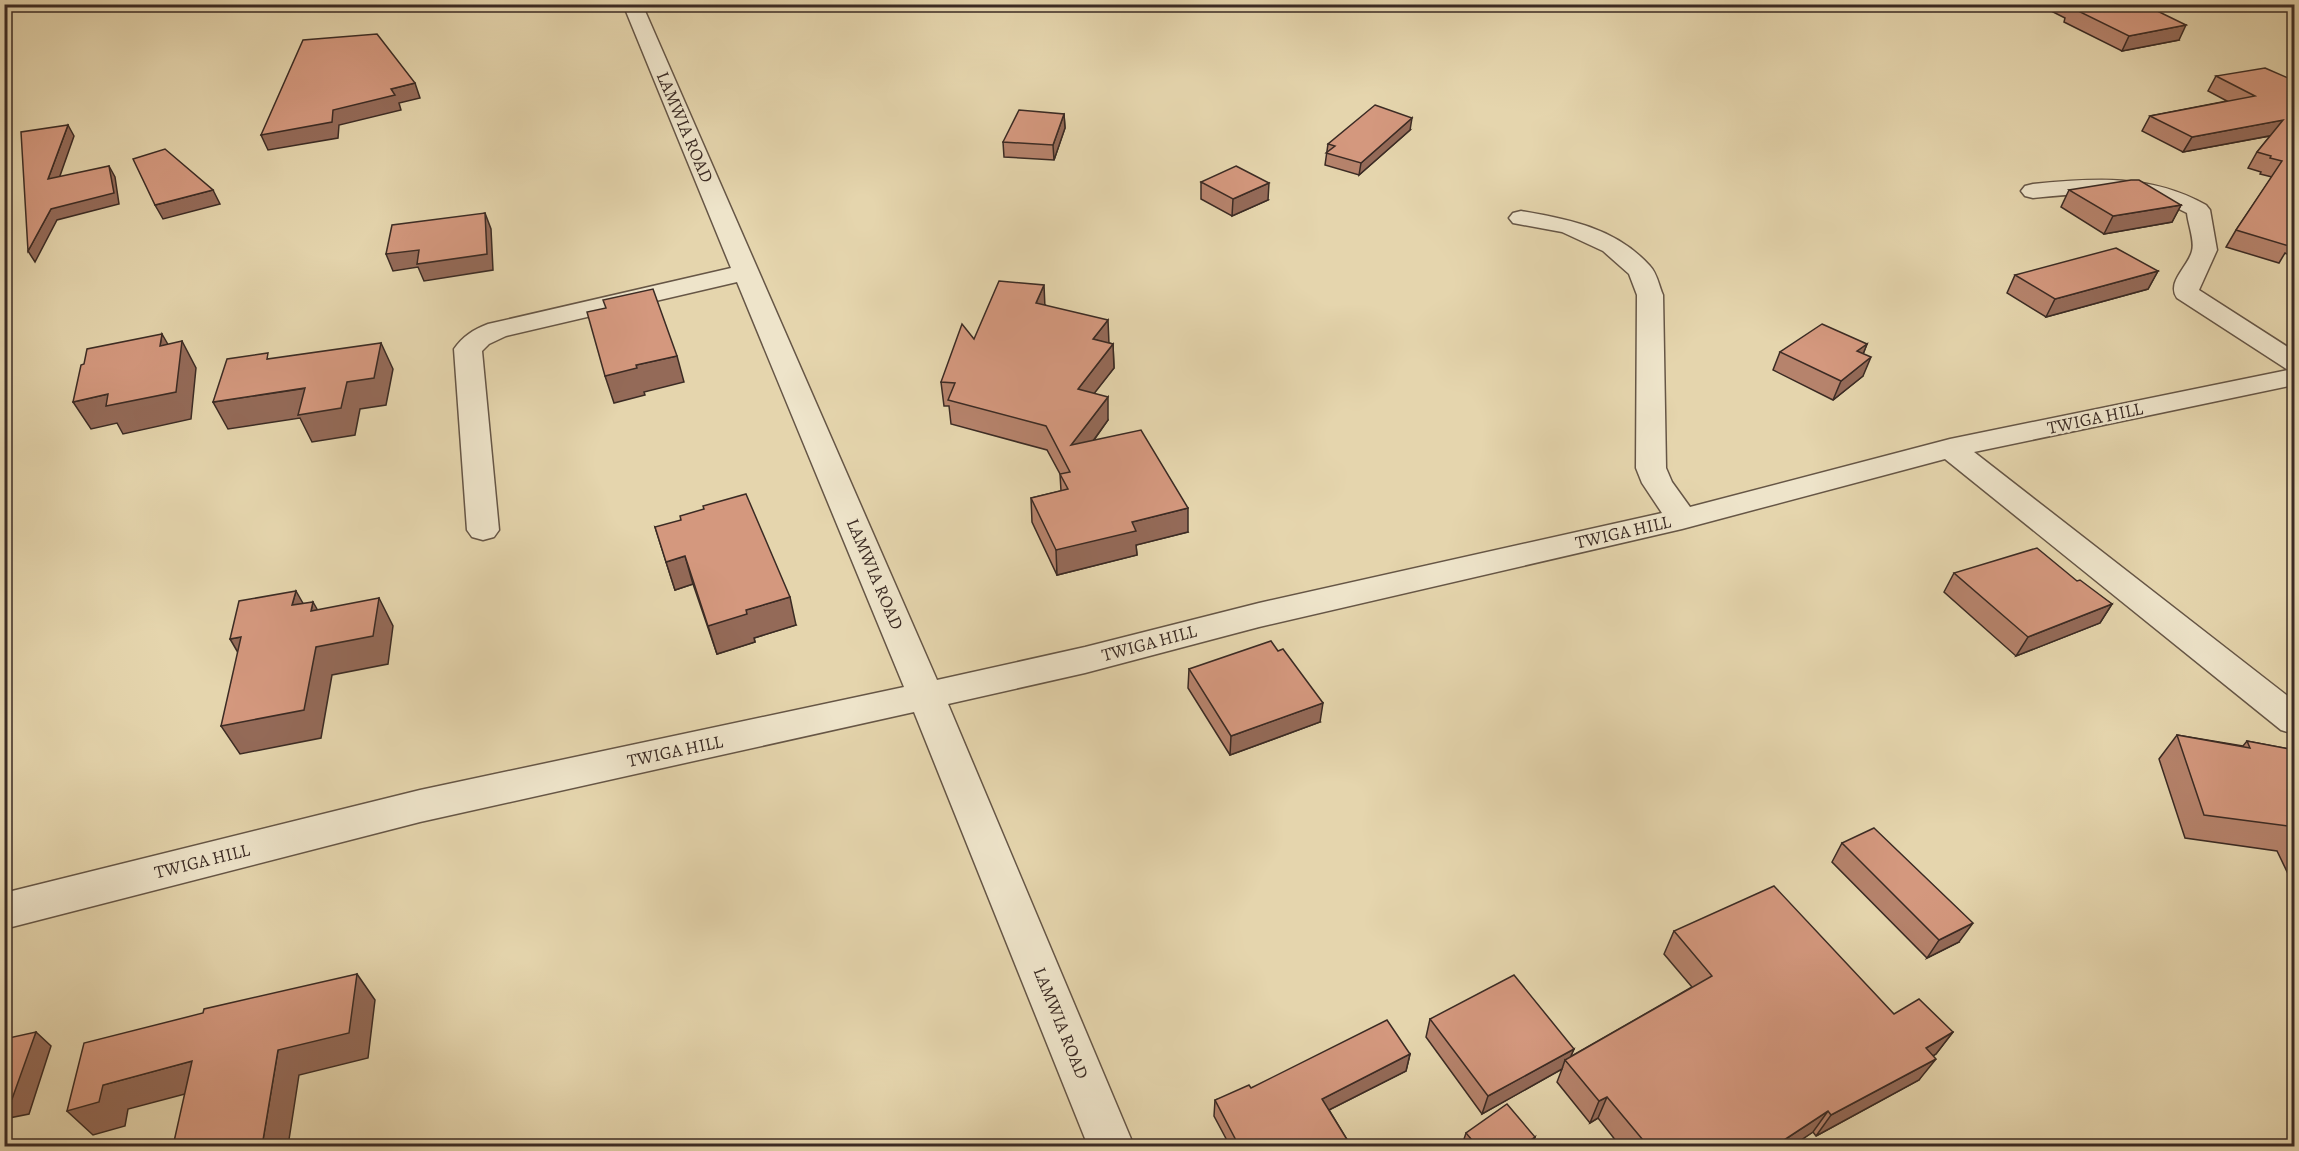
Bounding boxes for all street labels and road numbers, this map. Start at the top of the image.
street label: LAMWIA ROAD [651,68,719,186]
street label: TWIGA HILL [2045,396,2146,440]
street label: TWIGA HILL [1573,509,1674,555]
street label: LAMWIA ROAD [841,515,909,633]
street label: TWIGA HILL [1099,619,1200,667]
street label: TWIGA HILL [625,729,726,773]
street label: TWIGA HILL [152,837,253,884]
street label: LAMWIA ROAD [1028,964,1094,1082]

